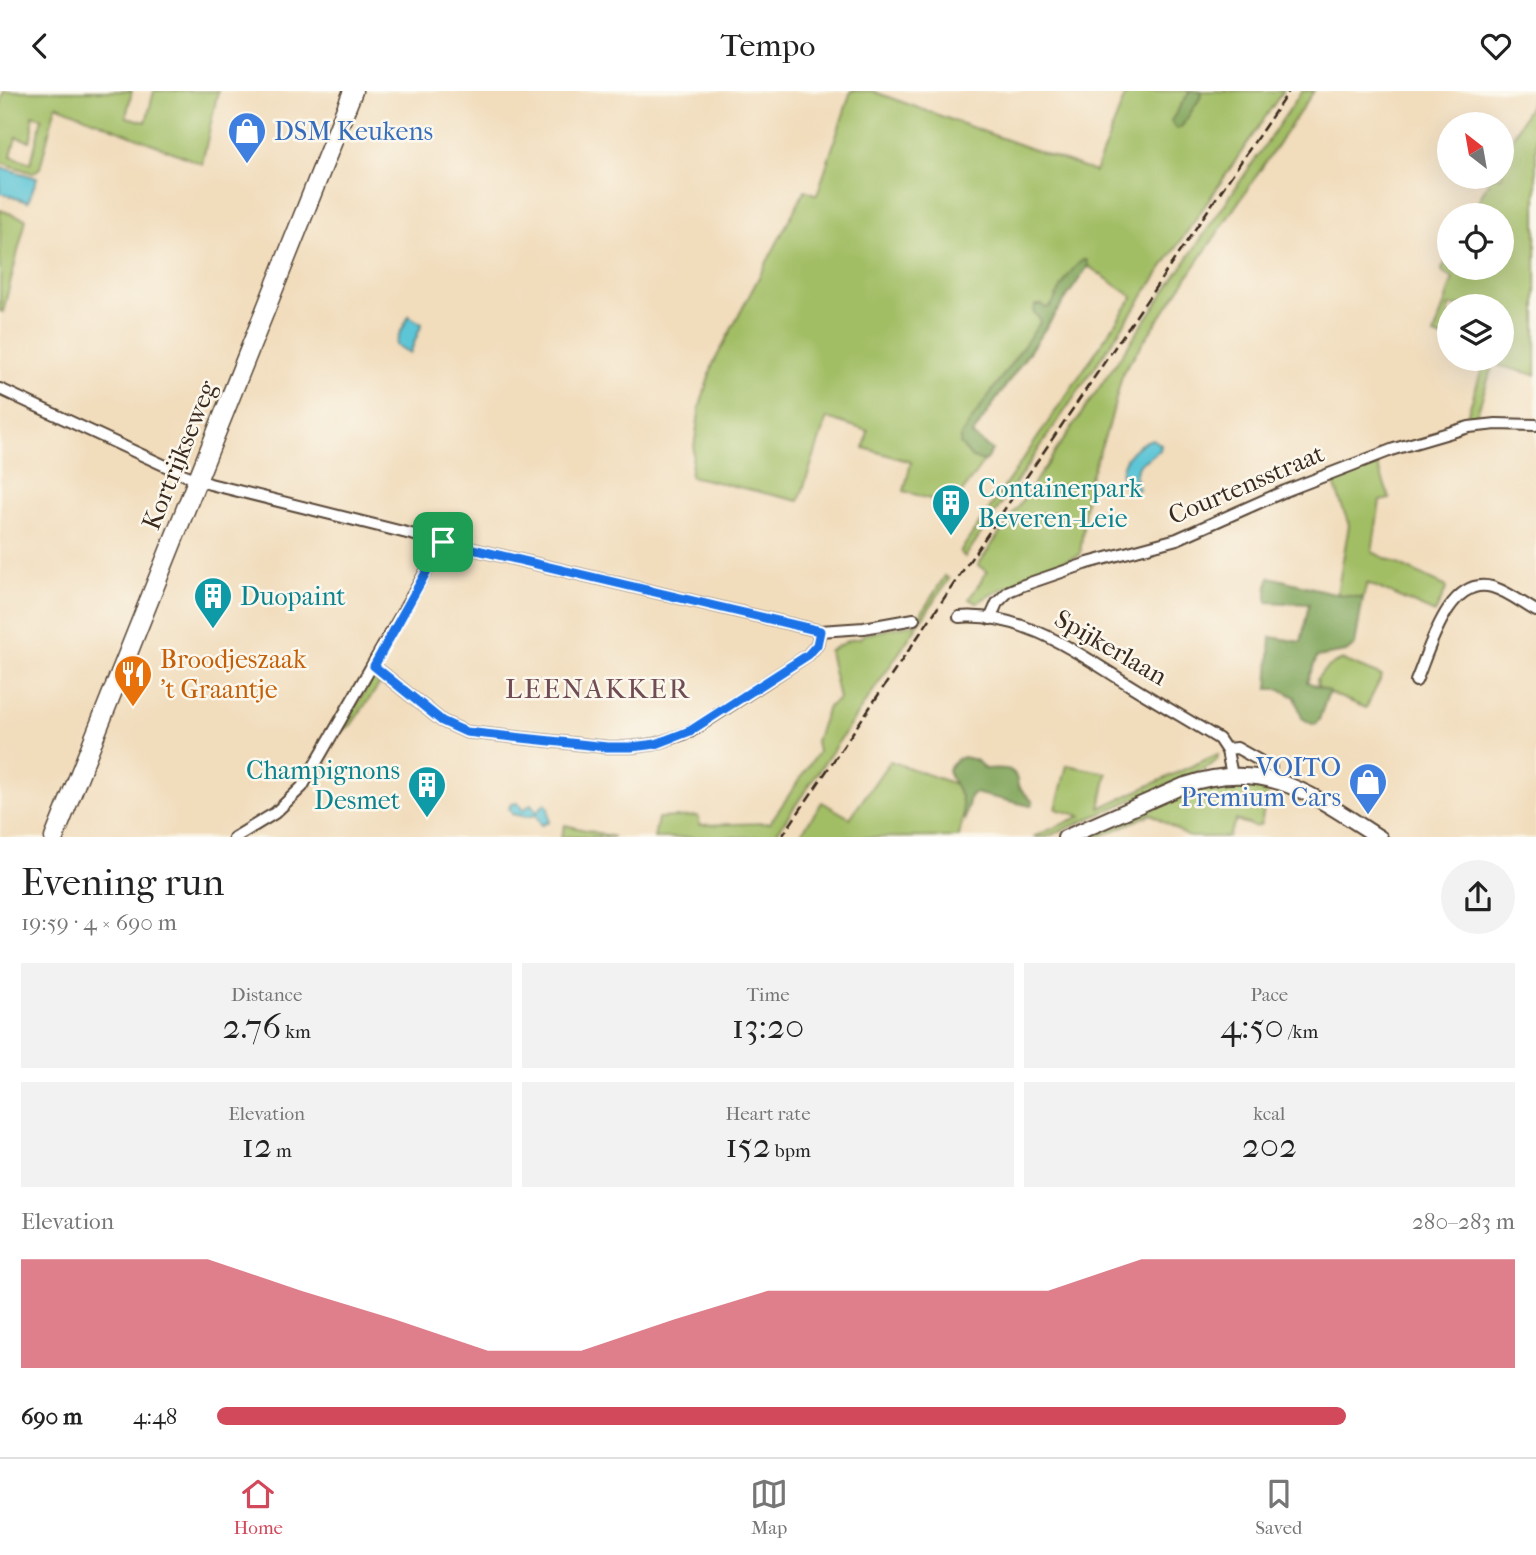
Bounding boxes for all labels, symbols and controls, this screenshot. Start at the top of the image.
icon: back [21,27,59,65]
text: Tempo [721,27,815,64]
icon: heart [1477,27,1515,65]
shop icon: DSM Keukens [226,110,268,165]
north arrow [1437,112,1514,189]
map controls [1437,112,1514,371]
place label: DSM Keukens [274,116,433,147]
button: locate [1437,203,1514,280]
button: layers [1437,294,1514,371]
street label: Kortrijkseweg [135,375,224,534]
street label: Courtensstraat [1164,437,1330,531]
place label: Containerpark Beveren-Leie [978,473,1143,534]
building icon: Containerpark Beveren-Leie [930,482,972,537]
pin [413,512,473,572]
icon: arrive [424,523,462,561]
building icon: Duopaint [192,575,234,630]
place label: Duopaint [240,581,346,612]
street label: Spijkerlaan [1049,603,1172,692]
place label: Broodjeszaak 't Graantje [160,644,307,705]
restaurant icon: Broodjeszaak 't Graantje [112,653,154,708]
district label: LEENAKKER [505,672,691,705]
place label: VOITO Premium Cars [1180,752,1341,813]
place label: Champignons Desmet [246,755,401,816]
shop icon: VOITO Premium Cars [1347,761,1389,816]
building icon: Champignons Desmet [406,764,448,819]
text: Evening run [21,860,224,905]
button: share [1441,860,1515,934]
text: 19:59 · 4 × 690 m [21,909,177,936]
text: Distance [231,984,302,1006]
text: Time [746,984,790,1006]
text: Pace [1250,984,1288,1006]
text: 2.76 [223,1006,281,1047]
text: 13:20 [732,1006,804,1047]
text: 4:50 [1220,1006,1284,1047]
text: km [281,1021,311,1043]
text: /km [1284,1021,1318,1043]
text: Elevation [228,1103,305,1125]
text: Heart rate [725,1103,811,1125]
text: kcal [1253,1103,1285,1125]
text: 12 [241,1125,272,1166]
text: 152 [725,1125,771,1166]
text: 202 [1242,1125,1297,1166]
text: m [272,1140,292,1162]
text: bpm [771,1140,811,1162]
text: Elevation [21,1208,114,1235]
text: 280–283 m [1412,1208,1515,1235]
text: 690 m [21,1403,82,1430]
text: 4:48 [133,1403,177,1430]
tab: Home [234,1475,283,1539]
tab: Map [750,1475,788,1539]
tab: Saved [1255,1475,1302,1539]

